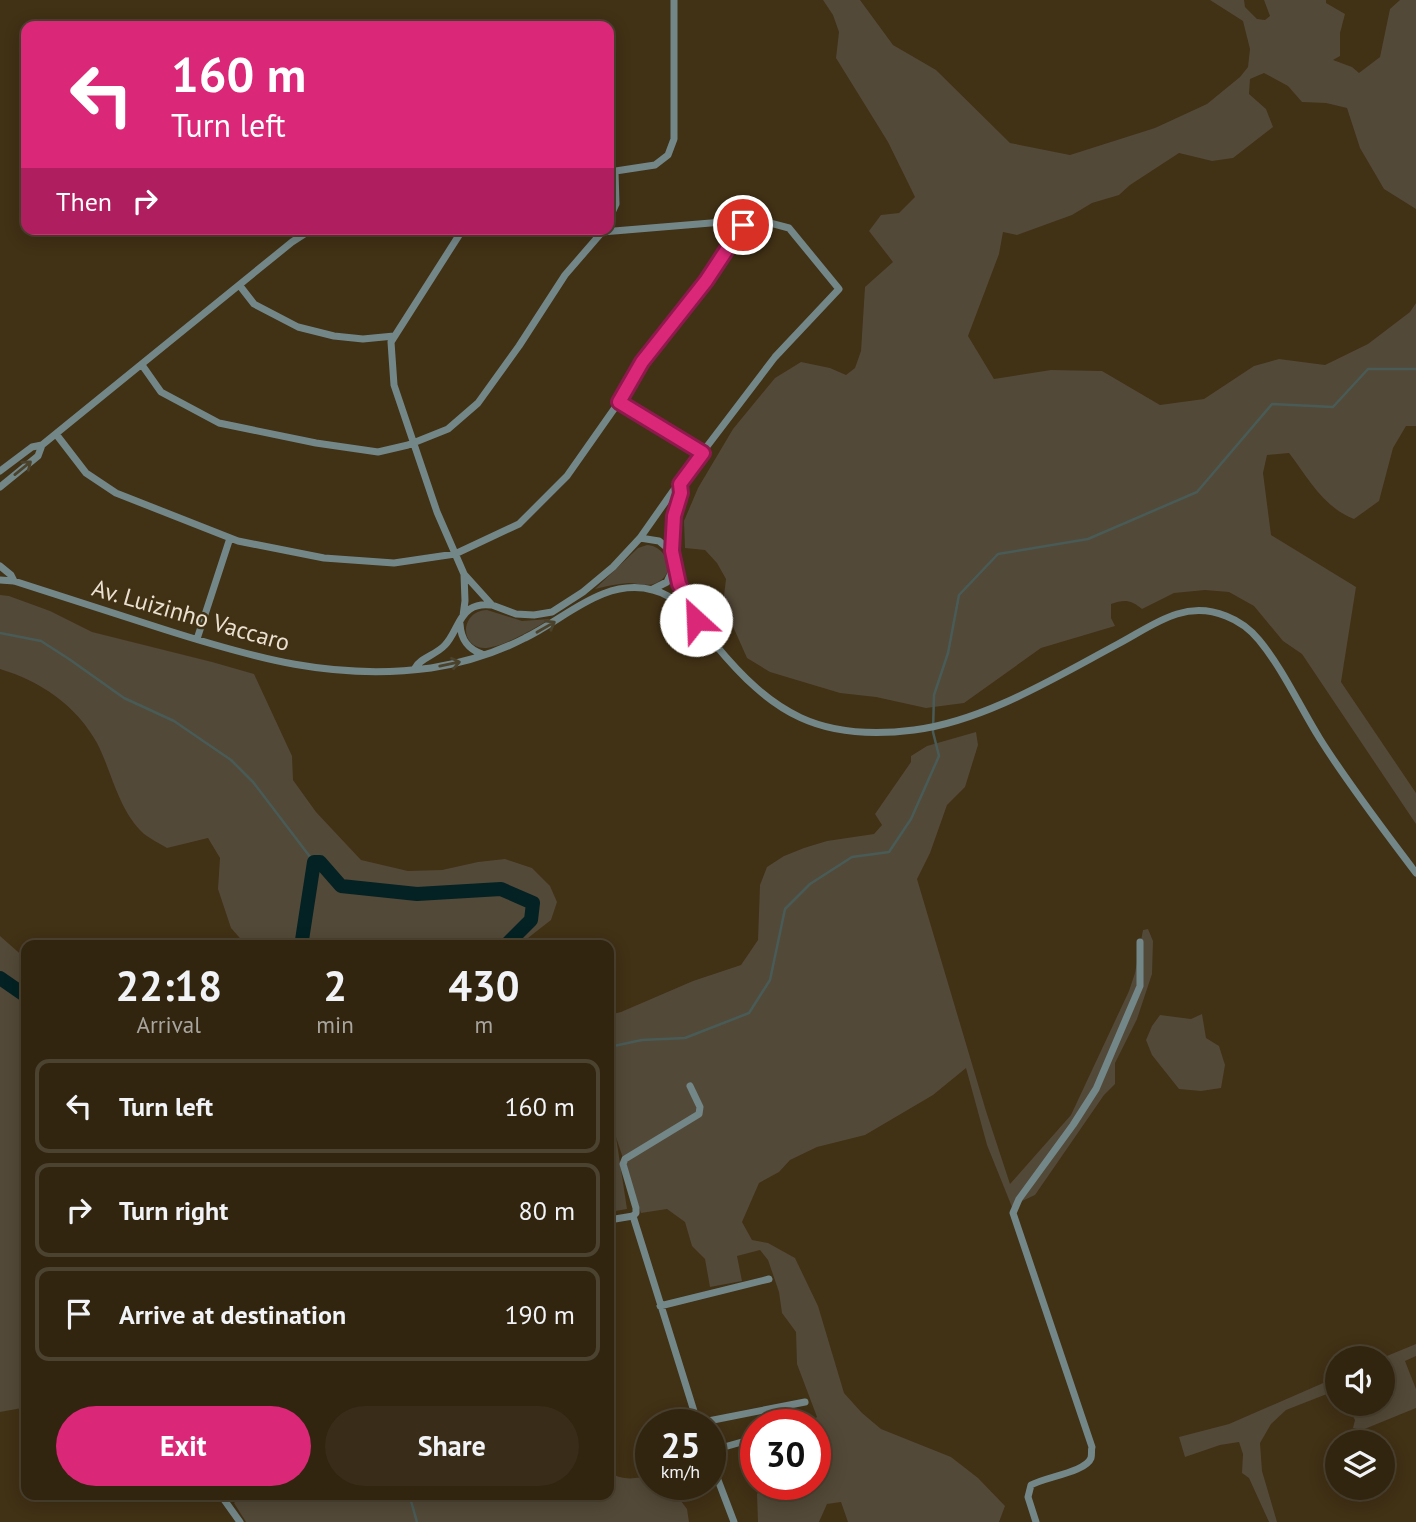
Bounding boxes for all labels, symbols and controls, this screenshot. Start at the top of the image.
text: 160 m [171,42,306,106]
icon: left [56,49,147,140]
text: Turn left [171,104,286,146]
icon: right [126,182,164,220]
text: Then [56,185,112,218]
pin [713,195,773,255]
icon: arrive [724,206,762,244]
one-way arrow [14,460,32,475]
street label: Av. Luizinho Vaccaro [89,572,293,658]
position arrow [659,583,733,657]
one-way arrow [536,620,556,634]
one-way arrow [438,657,461,670]
text: 22:18 [115,958,222,1013]
text: 2 [323,958,347,1013]
text: 430 [448,958,520,1013]
text: Arrival [136,1010,201,1039]
text: min [316,1010,354,1039]
text: m [475,1010,493,1039]
icon: left [60,1087,98,1125]
text: Turn left [119,1090,213,1123]
text: 160 m [504,1090,575,1123]
icon: right [60,1191,98,1229]
text: Turn right [119,1194,228,1227]
text: 80 m [519,1194,575,1227]
icon: arrive [60,1295,98,1333]
text: Arrive at destination [119,1298,346,1331]
text: 190 m [504,1298,575,1331]
map controls [1325,1346,1395,1500]
button: sound [1325,1346,1395,1416]
button: Exit [56,1406,311,1486]
button: Share [325,1406,579,1486]
speed limit sign: 30 [740,1409,831,1500]
text: 25 [661,1422,700,1468]
button: layers [1325,1430,1395,1500]
text: km/h [661,1460,700,1483]

